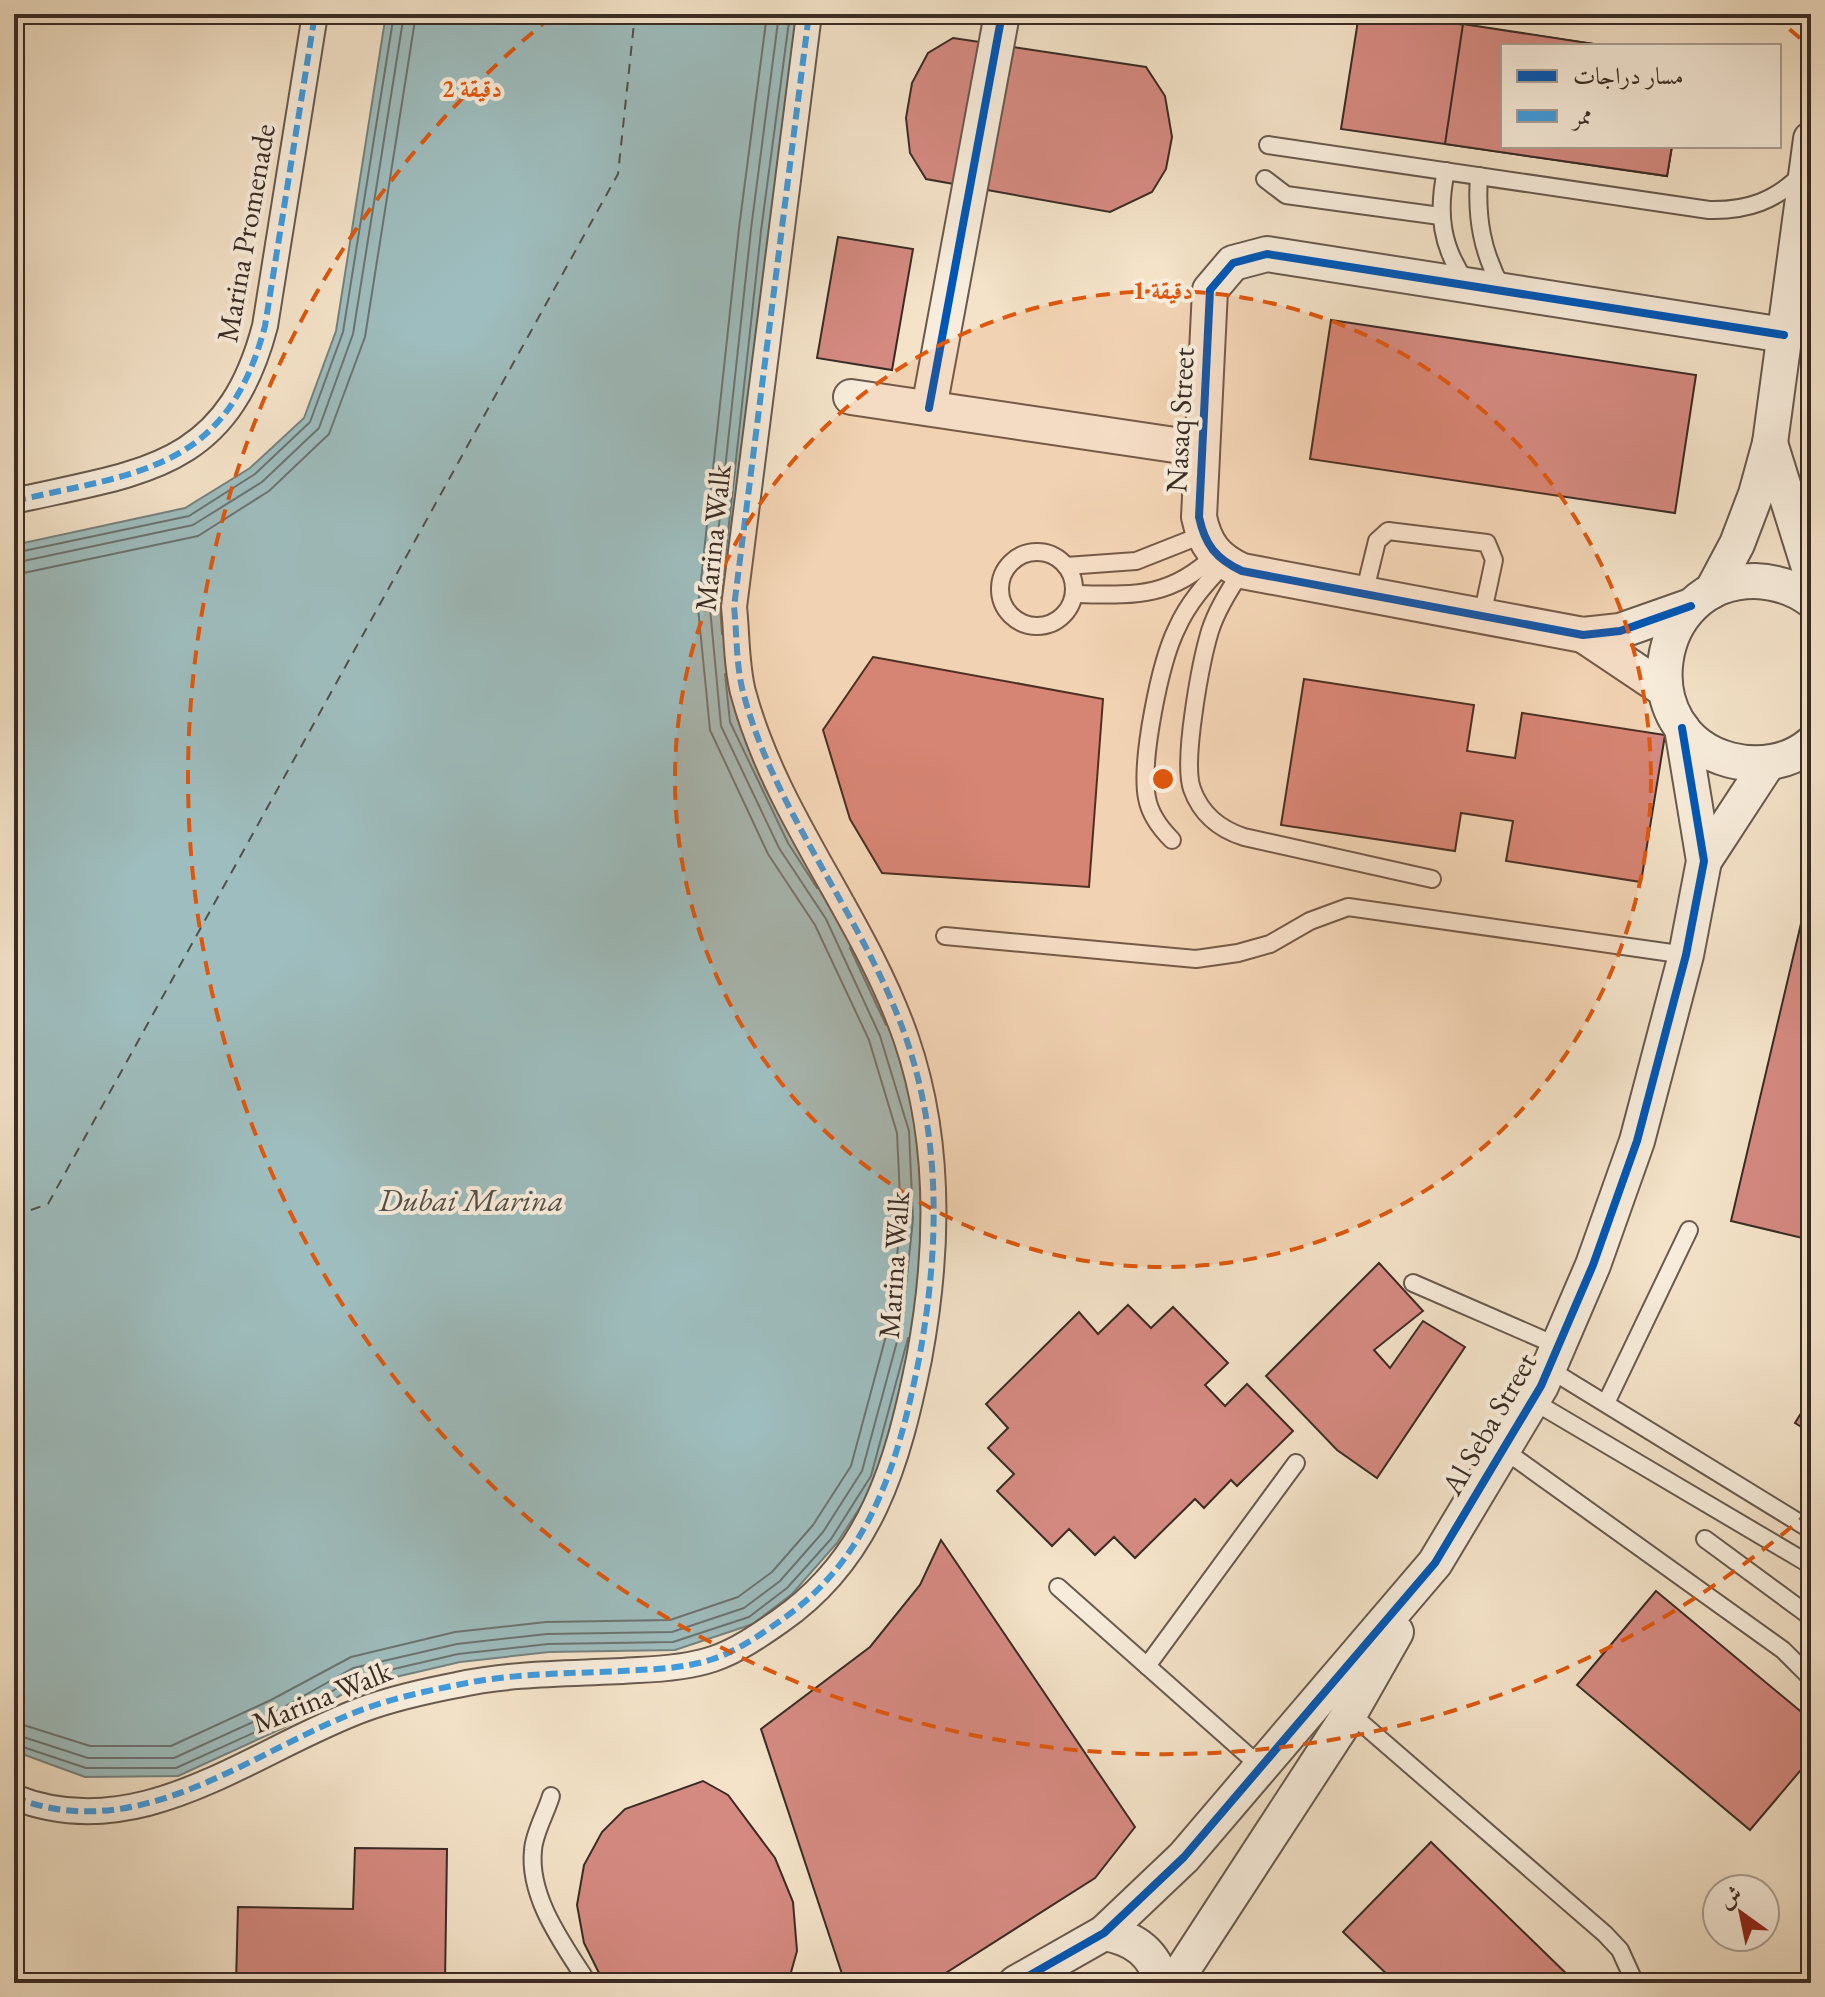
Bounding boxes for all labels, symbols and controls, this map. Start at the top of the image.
legend [1501,44,1781,148]
text: مسار دراجات [1573,60,1684,91]
text: 2 دقيقة [442,73,502,104]
text: ممر [1570,100,1592,131]
street label: Marina Promenade [207,121,284,345]
text: 1 دقيقة [1133,275,1193,306]
street label: Nasaq Street [1156,346,1203,493]
street label: Marina Walk [685,462,740,613]
centre of rings [1149,765,1177,793]
water label: Dubai Marina [377,1179,564,1221]
street label: Marina Walk [869,1189,918,1340]
street label: Al Seba Street [1432,1345,1545,1503]
street label: Marina Walk [246,1651,398,1742]
north arrow [1701,1873,1781,1953]
text: ش [1713,1879,1747,1915]

